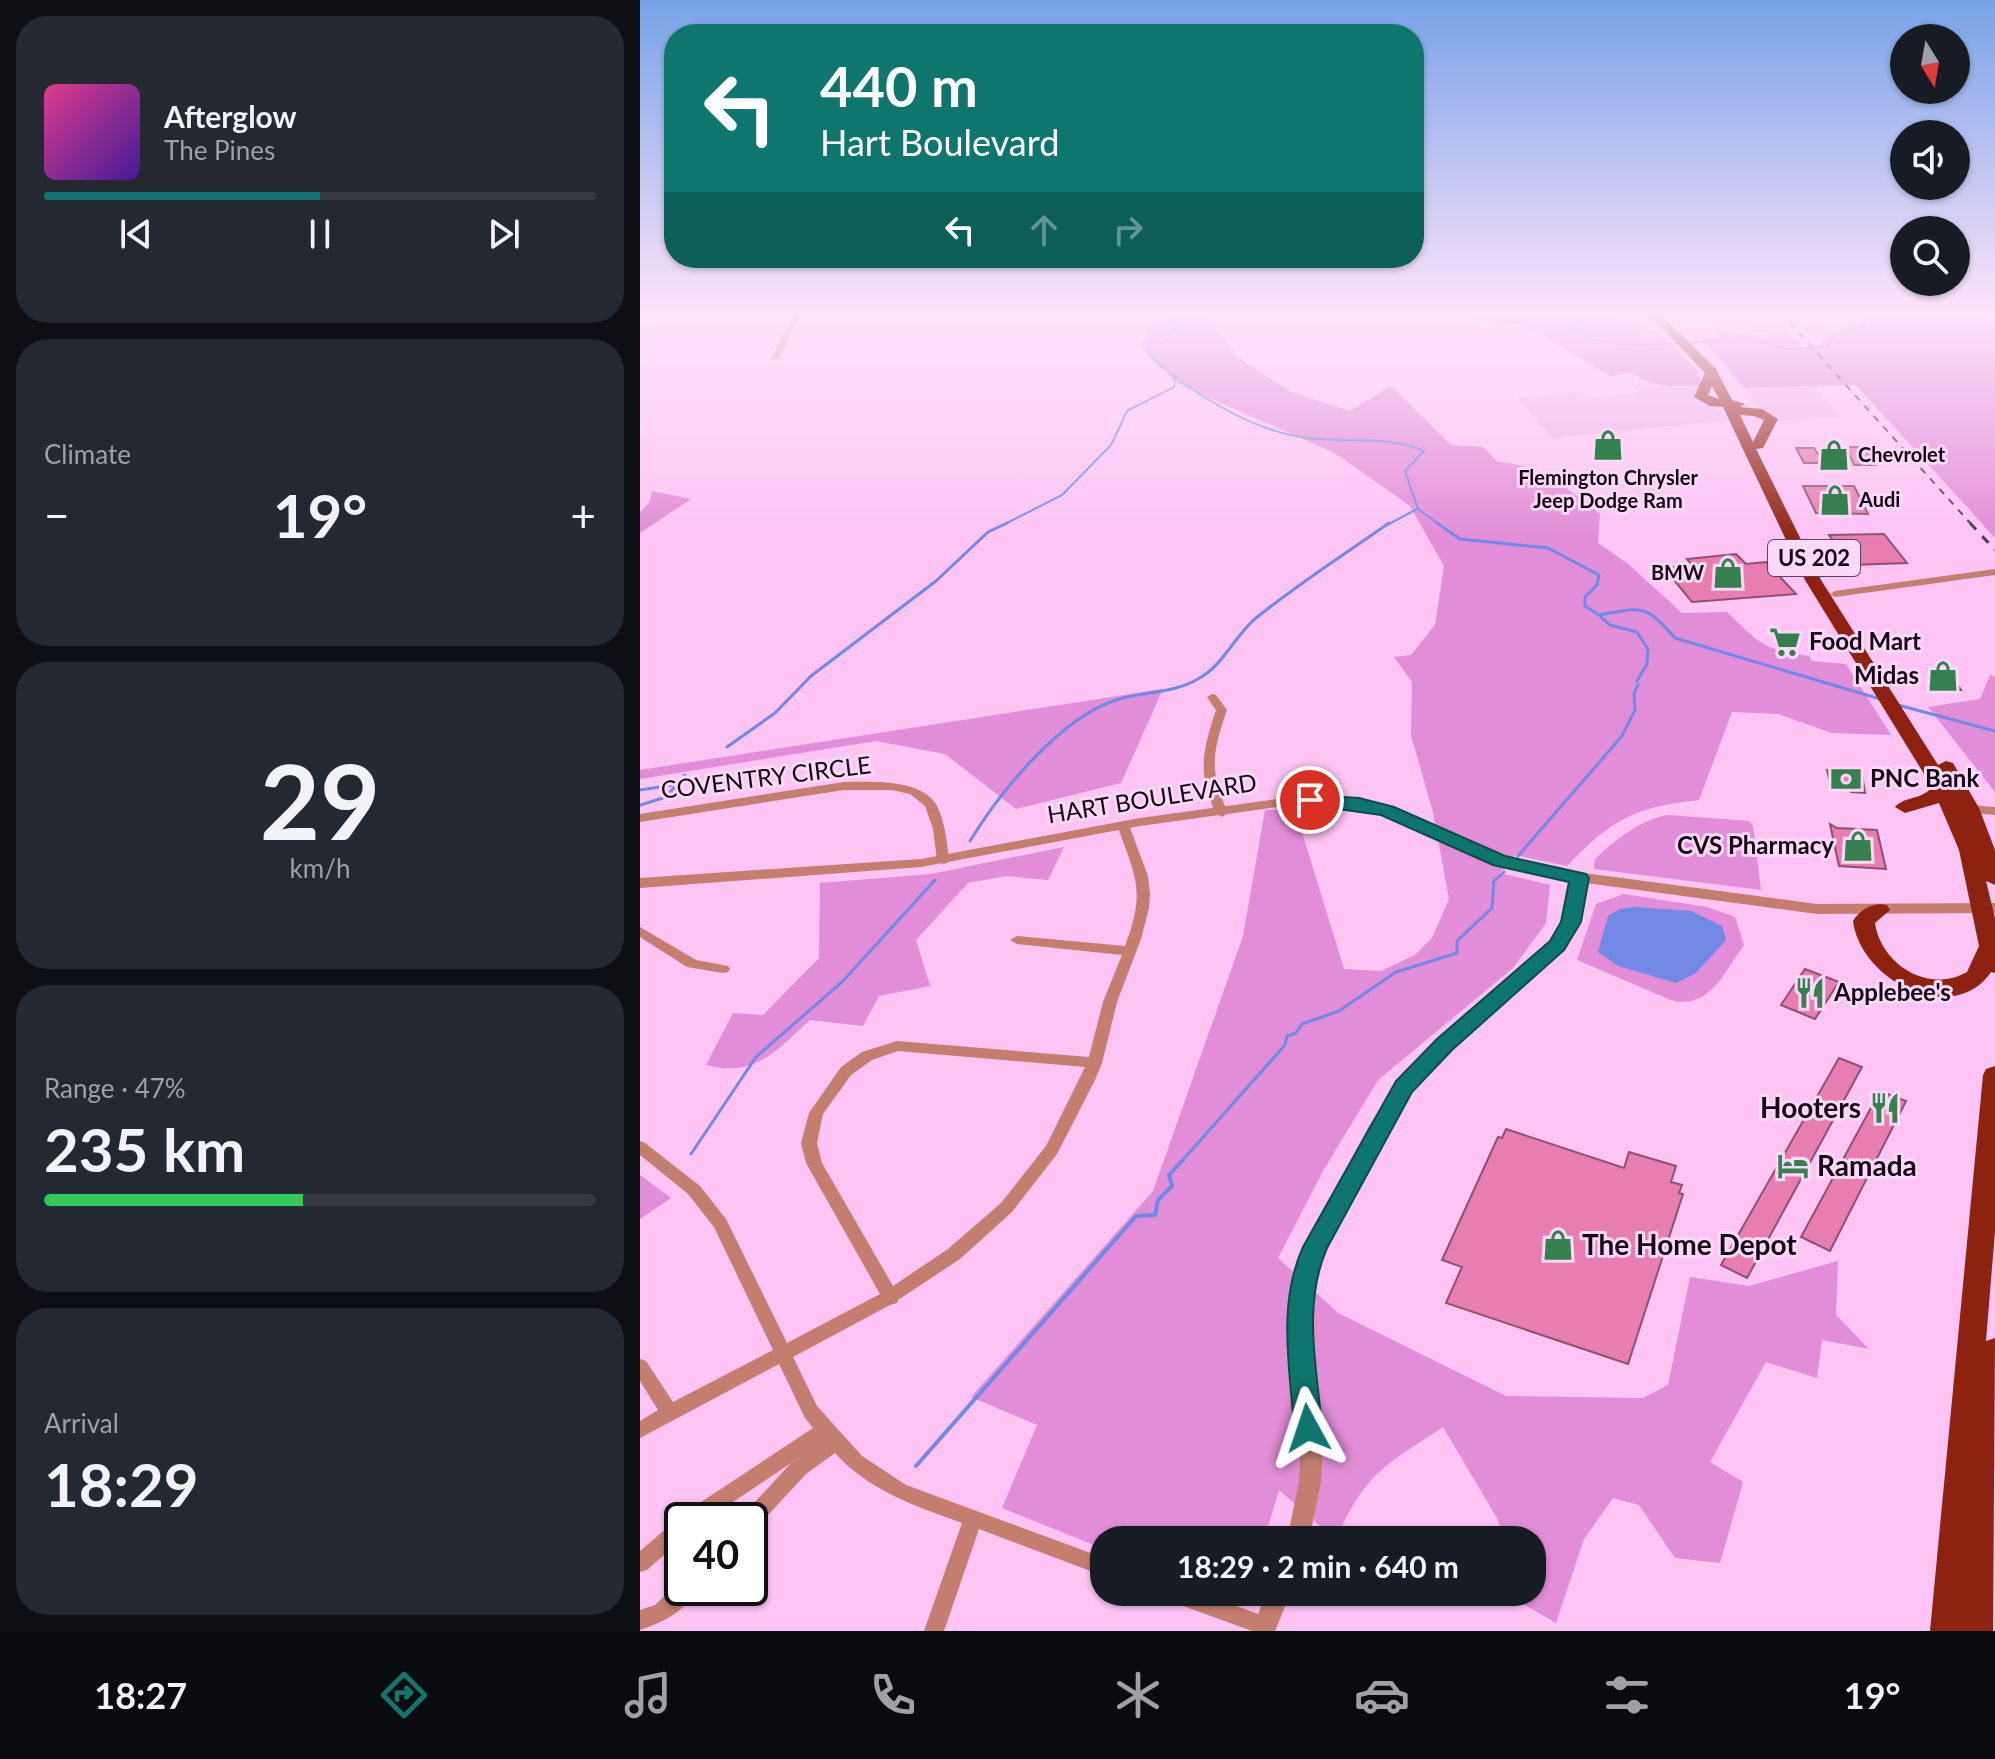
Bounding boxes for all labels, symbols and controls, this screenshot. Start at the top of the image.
north arrow [1890,24,1970,104]
map controls [1890,24,1970,296]
text: 440 m [820,52,978,119]
icon: left [688,56,792,160]
text: Afterglow [164,98,297,134]
text: Hart Boulevard [820,120,1059,164]
button: sound [1890,120,1970,200]
text: The Pines [164,134,275,166]
icon: left [938,208,982,252]
icon: ahead [1022,208,1066,252]
icon: right [1106,208,1150,252]
icon: previous [114,212,158,256]
icon: pause [298,212,342,256]
icon: next [482,212,526,256]
button: search [1890,216,1970,296]
shop icon: Flemington Chrysler Jeep Dodge Ram [1591,428,1625,462]
text: Climate [44,438,131,470]
shop icon: Chevrolet [1817,438,1851,472]
place label: Chevrolet [1858,442,1946,466]
place label: Flemington Chrysler Jeep Dodge Ram [1518,465,1698,512]
text: 19° [273,479,367,551]
shop icon: Audi [1818,483,1852,517]
place label: Audi [1858,487,1900,511]
text: − [44,489,70,541]
text: + [570,489,596,541]
road number: US 202 [1768,540,1860,576]
shop icon: BMW [1711,556,1745,590]
place label: BMW [1651,560,1704,584]
supermarket icon: Food Mart [1768,625,1802,659]
place label: Food Mart [1809,626,1921,655]
shop icon: Midas [1926,659,1960,693]
place label: Midas [1854,660,1919,689]
text: 29 [260,737,380,862]
street label: COVENTRY CIRCLE [659,749,873,804]
bank icon: PNC Bank [1829,762,1863,796]
place label: PNC Bank [1870,763,1979,792]
pin [1276,766,1344,834]
street label: HART BOULEVARD [1045,767,1259,828]
icon: arrive [1288,778,1332,822]
shop icon: CVS Pharmacy [1841,829,1875,863]
place label: CVS Pharmacy [1677,830,1834,859]
text: km/h [290,852,350,884]
restaurant icon: Applebee's [1793,976,1827,1010]
place label: Applebee's [1833,977,1951,1006]
text: Range · 47% [44,1072,186,1104]
place label: Hooters [1760,1090,1861,1124]
restaurant icon: Hooters [1868,1091,1902,1125]
text: 235 km [44,1113,245,1185]
place label: Ramada [1817,1148,1917,1182]
hotel icon: Ramada [1776,1149,1810,1183]
place label: The Home Depot [1582,1227,1797,1261]
shop icon: The Home Depot [1541,1228,1575,1262]
position arrow [1266,1386,1350,1470]
text: Arrival [44,1407,119,1439]
text: 18:29 [44,1448,199,1520]
speed limit sign: 40 [664,1502,768,1606]
text: 18:29 · 2 min · 640 m [1177,1548,1459,1584]
icon: directions [376,1667,432,1723]
icon: music [620,1667,676,1723]
icon: phone [865,1667,921,1723]
icon: climate [1110,1667,1166,1723]
icon: car [1354,1667,1410,1723]
icon: filters [1599,1667,1655,1723]
text: 18:27 [94,1673,187,1717]
text: 19° [1844,1673,1901,1717]

